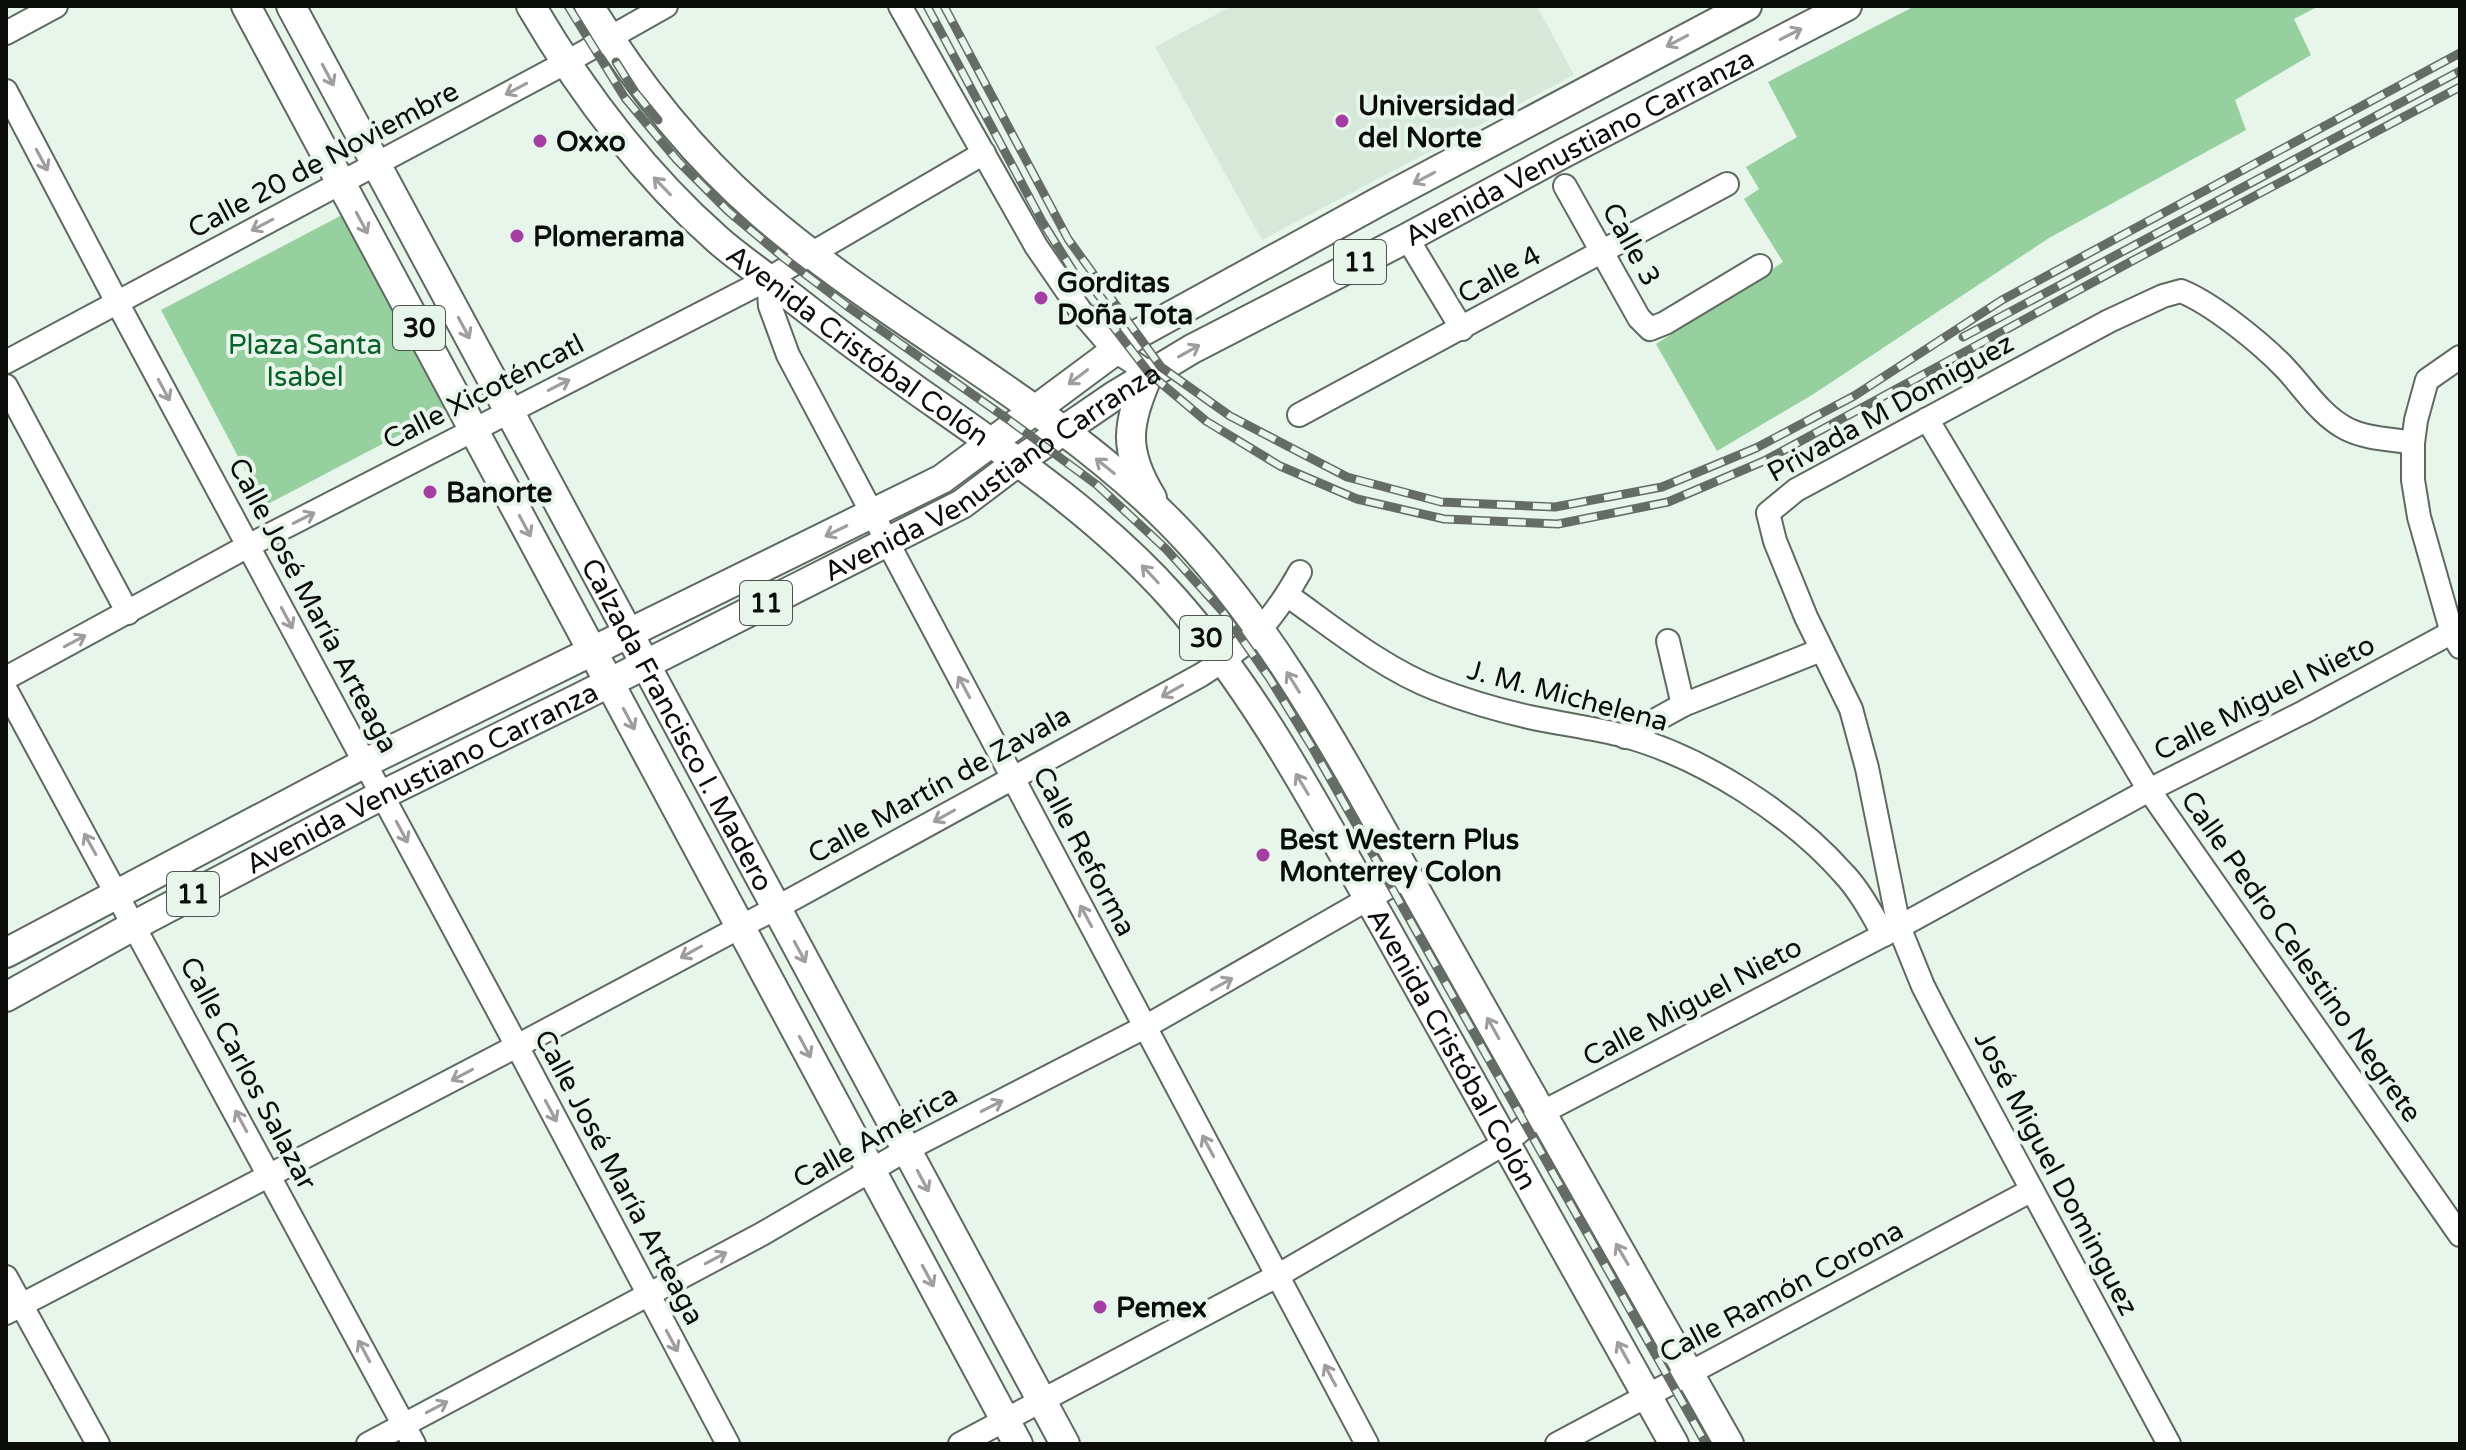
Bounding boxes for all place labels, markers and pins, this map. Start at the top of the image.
place label: Universidad del Norte [1358,89,1515,155]
marker: Universidad del Norte [1333,112,1351,130]
place label: Oxxo [556,125,626,159]
marker: Oxxo [531,132,549,150]
place label: Plomerama [533,220,685,254]
marker: Plomerama [508,227,526,245]
place label: Gorditas Doña Tota [1057,266,1193,332]
marker: Gorditas Doña Tota [1032,289,1050,307]
place label: Banorte [446,476,552,510]
marker: Banorte [421,483,439,501]
place label: Best Western Plus Monterrey Colon [1279,823,1519,889]
marker: Best Western Plus Monterrey Colon [1254,846,1272,864]
place label: Pemex [1116,1291,1207,1325]
marker: Pemex [1091,1298,1109,1316]

